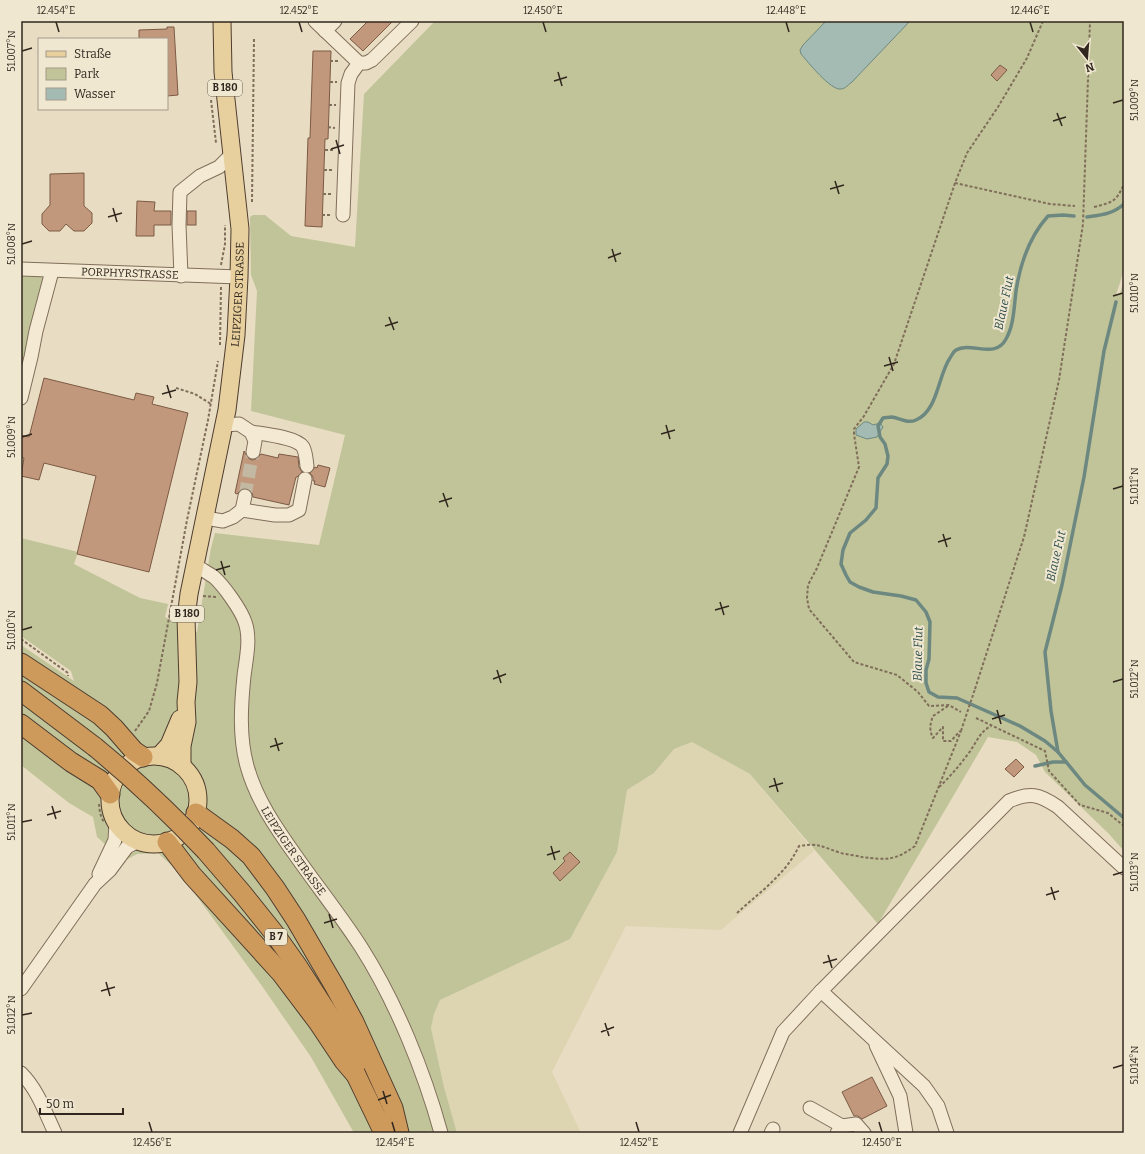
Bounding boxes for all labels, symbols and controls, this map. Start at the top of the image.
text: 12.454°E [37,5,75,17]
text: 12.452°E [280,5,318,17]
text: 12.450°E [523,5,563,17]
text: 12.448°E [766,5,806,17]
text: 12.446°E [1010,5,1050,17]
text: 51.007°N [6,30,18,72]
legend [38,38,168,110]
north arrow [1067,38,1107,78]
text: Straße [74,47,111,61]
text: N [1083,60,1096,75]
text: Park [74,67,100,81]
text: 51.009°N [1129,79,1141,121]
road number: B 180 [208,80,242,96]
text: Wasser [74,87,116,101]
text: 51.008°N [6,223,18,265]
street label: LEIPZIGER STRASSE [228,242,246,347]
street label: PORPHYRSTRASSE [81,265,179,281]
text: 51.010°N [1129,273,1141,313]
water label: Blaue Flut [991,274,1017,331]
text: 51.009°N [6,416,18,458]
text: 51.011°N [1129,467,1141,505]
water label: Blaue Fut [1043,529,1069,583]
road number: B 180 [170,606,204,622]
text: 51.010°N [6,610,18,650]
water label: Blaue Flut [911,626,925,681]
text: 51.012°N [1129,659,1141,699]
text: 51.011°N [6,803,18,841]
street label: LEIPZIGER STRASSE [259,804,329,898]
text: 51.013°N [1129,852,1141,892]
road number: B 7 [265,929,287,945]
text: 51.012°N [6,995,18,1035]
text: 51.014°N [1129,1045,1141,1085]
scale bar [40,1090,123,1116]
text: 50 m [46,1097,75,1111]
text: 12.456°E [133,1137,171,1149]
text: 12.454°E [376,1137,414,1149]
text: 12.452°E [620,1137,658,1149]
text: 12.450°E [862,1137,902,1149]

